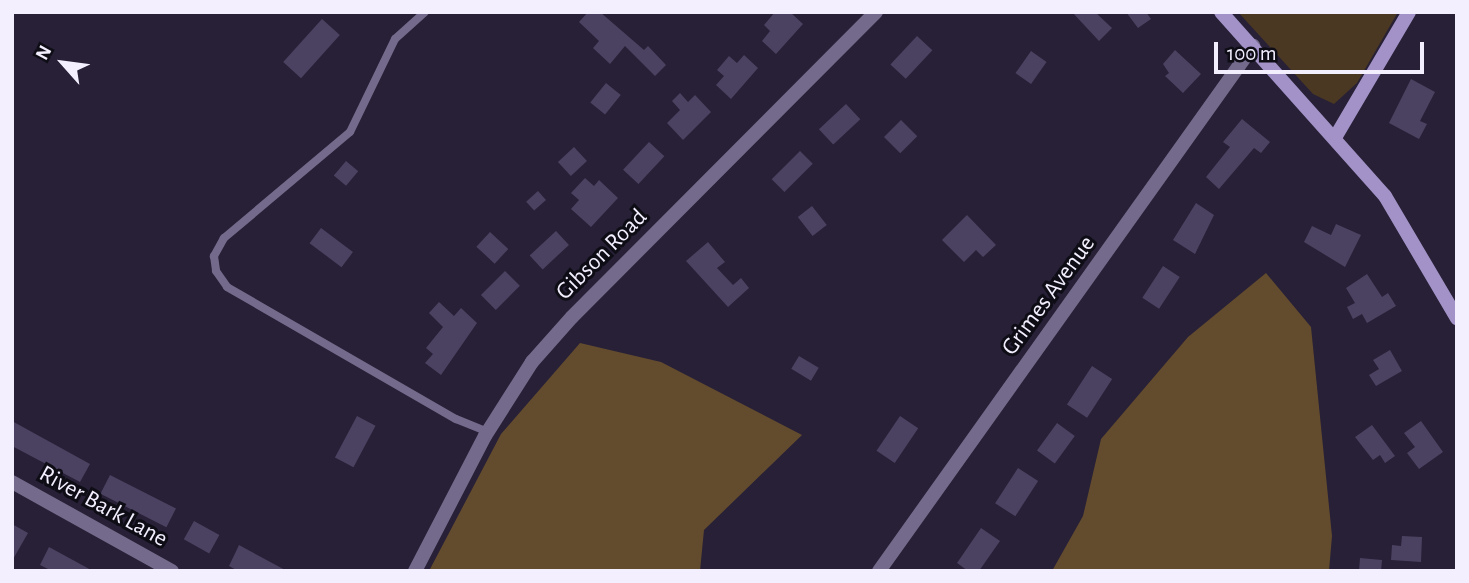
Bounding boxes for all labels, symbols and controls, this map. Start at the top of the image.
north arrow [28,28,98,98]
scale bar [1217,28,1427,72]
text: N [33,43,56,63]
text: 100 m [1227,43,1277,64]
street label: Gibson Road [550,203,654,307]
street label: Grimes Avenue [996,231,1102,361]
street label: River Bark Lane [34,460,172,554]

